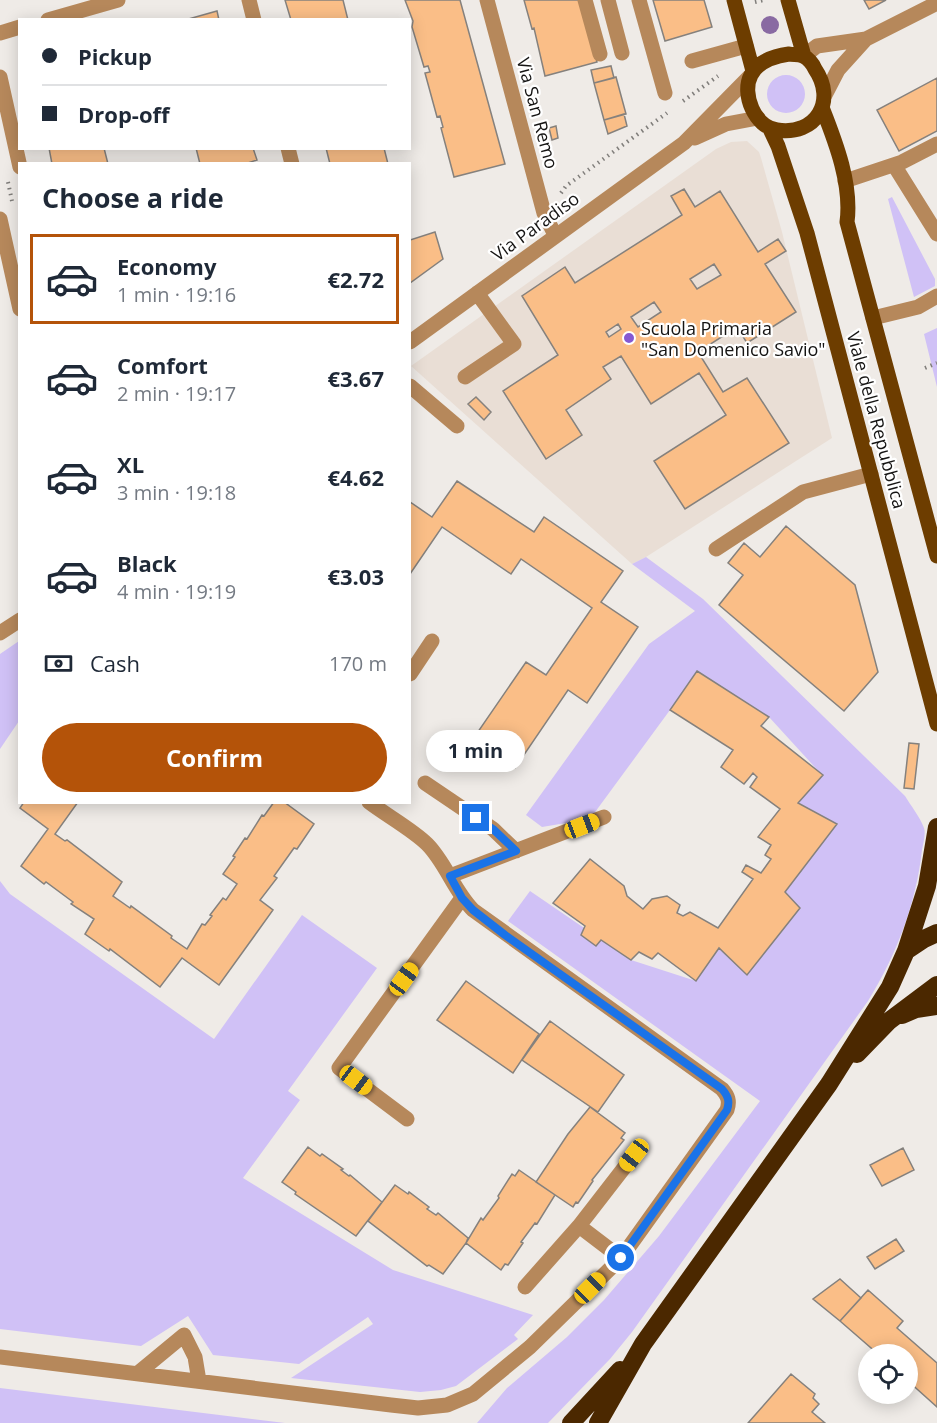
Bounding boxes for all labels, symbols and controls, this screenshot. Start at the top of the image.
text: Pickup [78,41,152,71]
street label: Via San Remo [512,55,564,171]
text: Drop-off [78,99,170,129]
text: Choose a ride [42,179,224,216]
street label: Via Paradiso [486,186,584,266]
text: Economy [117,251,216,281]
icon: car [45,252,99,306]
text: €2.72 [327,264,384,294]
text: 1 min · 19:16 [117,281,236,308]
place label: Scuola Primaria "San Domenico Savio" [641,316,826,361]
street label: Viale della Repubblica [842,329,912,511]
marker: Scuola Primaria "San Domenico Savio" [622,331,636,345]
text: Comfort [117,350,208,380]
icon: car [45,351,99,405]
text: €3.67 [327,363,384,393]
text: 2 min · 19:17 [117,380,236,407]
text: XL [117,449,144,479]
icon: car [45,450,99,504]
text: €4.62 [327,462,384,492]
text: 3 min · 19:18 [117,479,236,506]
text: Black [117,548,177,578]
icon: car [45,549,99,603]
text: €3.03 [327,561,384,591]
text: 4 min · 19:19 [117,578,236,605]
icon: cash [42,647,75,680]
text: Cash [90,648,140,678]
text: 170 m [329,650,387,677]
button: Confirm [42,723,387,792]
callout: 1 min [426,731,526,773]
text: 1 min [448,737,503,764]
route end [462,804,489,831]
car [562,811,602,841]
car [386,959,422,999]
car [336,1062,376,1098]
car [616,1135,652,1175]
route start [607,1244,634,1271]
car [571,1269,609,1307]
map controls [858,1344,918,1404]
button: locate [858,1344,918,1404]

